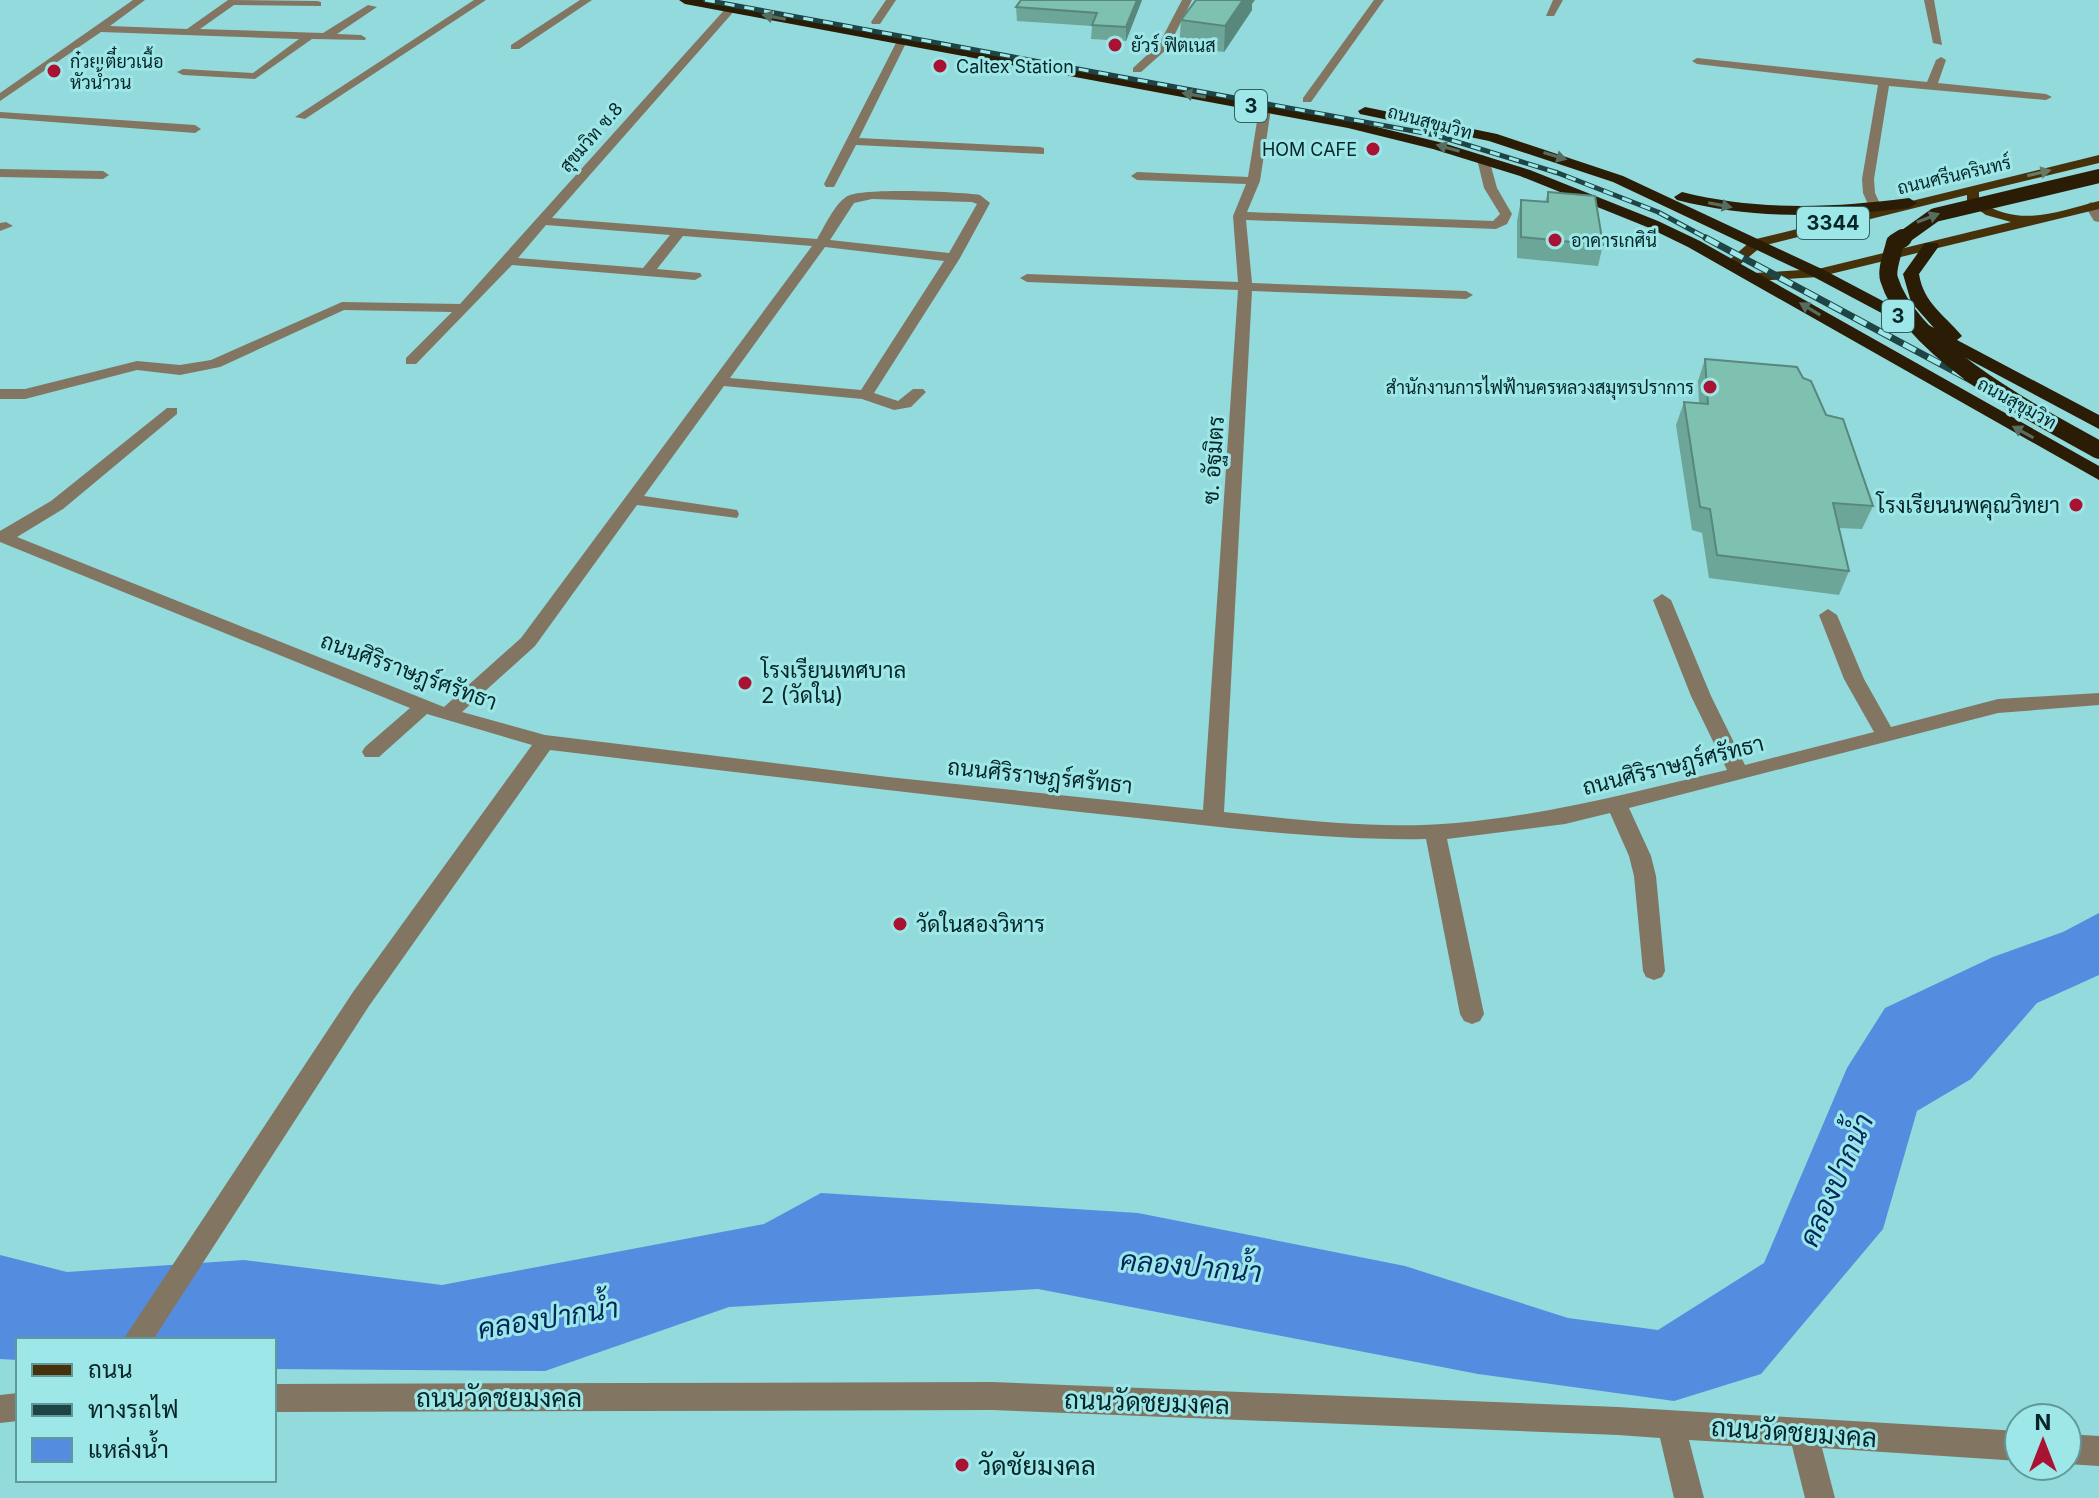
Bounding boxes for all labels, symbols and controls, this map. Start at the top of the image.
one-way arrow [761,10,786,22]
place label: ยัวร์ ฟิตเนส [1131,33,1216,56]
marker: ยัวร์ ฟิตเนส [1106,36,1124,54]
place label: ก๋วยเตี๋ยวเนื้อ หัวน้ำวน [70,46,164,93]
place label: Caltex Station [956,56,1074,77]
marker: Caltex Station [931,57,949,75]
marker: ก๋วยเตี๋ยวเนื้อ หัวน้ำวน [45,62,63,80]
one-way arrow [1181,89,1206,101]
road number: 3 [1235,90,1267,122]
street label: สุขมวิท ซ.8 [555,98,628,177]
street label: ถนนสุขุมวิท [1385,101,1475,145]
place label: HOM CAFE [1262,139,1357,160]
marker: HOM CAFE [1364,140,1382,158]
one-way arrow [1436,141,1460,154]
one-way arrow [1544,150,1568,163]
street label: ถนนศรีนครินทร์ [1895,150,2013,198]
one-way arrow [2026,166,2051,179]
one-way arrow [1708,200,1733,212]
road number: 3344 [1797,207,1869,239]
one-way arrow [1916,211,1940,224]
place label: อาคารเกศินี [1571,228,1657,251]
marker: อาคารเกศินี [1546,231,1564,249]
road number: 3 [1882,300,1914,332]
one-way arrow [1799,302,1821,316]
street label: ถนนสุขุมวิท [1973,373,2060,435]
place label: สำนักงานการไฟฟ้านครหลวงสมุทรปราการ [1386,375,1694,400]
marker: สำนักงานการไฟฟ้านครหลวงสมุทรปราการ [1701,378,1719,396]
street label: ซ. อัฐมิตร [1197,415,1232,505]
one-way arrow [2012,425,2035,438]
place label: โรงเรียนนพคุณวิทยา [1876,491,2060,521]
marker: โรงเรียนนพคุณวิทยา [2067,496,2085,514]
street label: ถนนศิริราษฎร์ศรัทธา [316,626,501,718]
place label: โรงเรียนเทศบาล 2 (วัดใน) [760,656,906,708]
marker: โรงเรียนเทศบาล 2 (วัดใน) [736,674,754,692]
street label: ถนนศิริราษฎร์ศรัทธา [1579,729,1767,803]
street label: ถนนศิริราษฎร์ศรัทธา [946,752,1134,802]
place label: วัดในสองวิหาร [916,910,1045,937]
marker: วัดในสองวิหาร [891,915,909,933]
water label: คลองปากน้ำ [1785,1105,1880,1252]
water label: คลองปากน้ำ [1119,1236,1264,1289]
water label: คลองปากน้ำ [474,1283,621,1346]
legend [16,1338,276,1482]
text: ถนน [88,1355,133,1384]
street label: ถนนวัดชยมงคล [416,1382,582,1413]
street label: ถนนวัดชยมงคล [1063,1384,1231,1420]
text: ทางรถไฟ [88,1394,179,1424]
north arrow [2003,1402,2083,1482]
text: N [2035,1409,2051,1435]
street label: ถนนวัดชยมงคล [1710,1411,1878,1453]
text: แหล่งน้ำ [88,1430,169,1464]
place label: วัดชัยมงคล [978,1450,1096,1481]
marker: วัดชัยมงคล [953,1456,971,1474]

